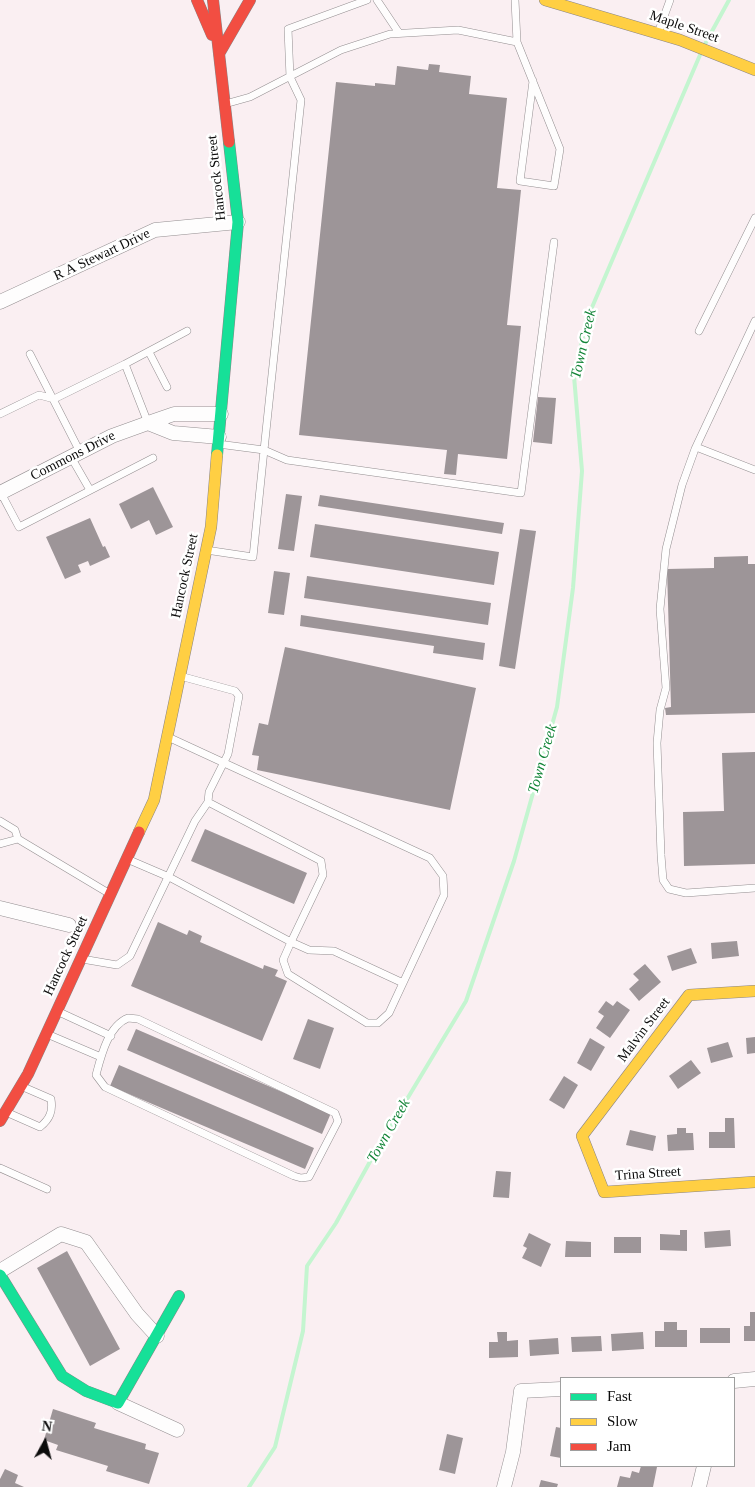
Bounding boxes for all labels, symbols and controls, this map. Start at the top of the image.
street label: Maple Street [647,7,721,47]
street label: Hancock Street [204,134,230,222]
street label: R A Stewart Drive [51,225,153,285]
water label: Town Creek [567,307,601,381]
street label: Commons Drive [28,427,118,485]
street label: Hancock Street [168,532,202,620]
water label: Town Creek [525,722,561,796]
street label: Hancock Street [40,914,92,998]
street label: Malvin Street [614,994,674,1066]
water label: Town Creek [363,1096,415,1166]
street label: Trina Street [615,1163,681,1185]
legend [560,1377,735,1467]
text: Fast [607,1388,632,1404]
text: Slow [607,1413,638,1429]
north arrow [20,1417,70,1467]
text: N [41,1419,53,1435]
text: Jam [607,1438,631,1454]

